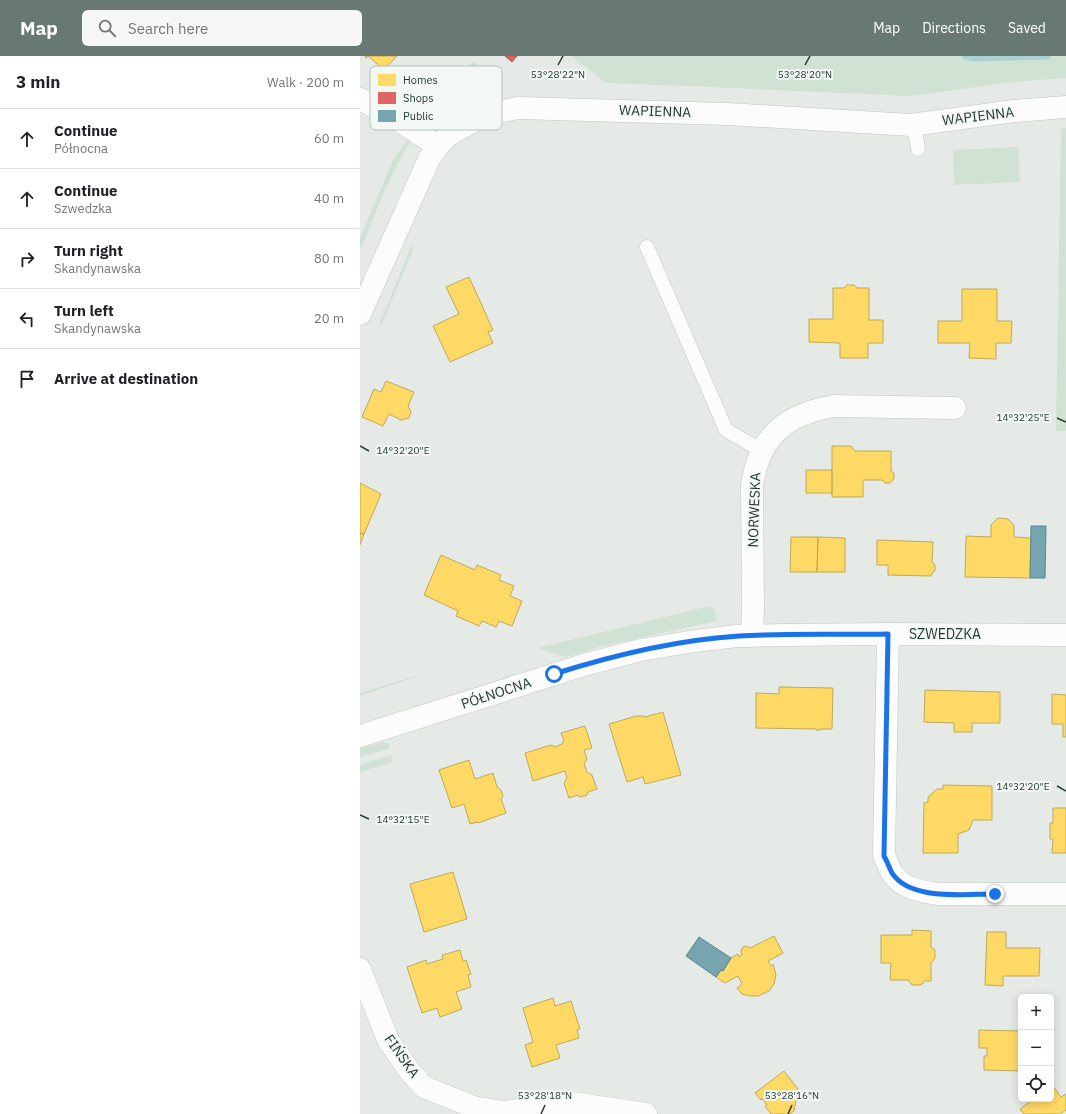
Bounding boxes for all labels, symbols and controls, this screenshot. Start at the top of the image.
search box [82,10,362,46]
text: Map [20,16,58,40]
icon: search [96,17,118,39]
text: Search here [128,19,208,38]
text: Map [873,19,900,37]
text: Directions [922,19,986,37]
text: Saved [1008,19,1046,37]
legend [370,66,502,130]
text: 53°28'22"N [531,68,585,81]
text: 53°28'20"N [778,68,832,81]
text: 3 min [16,71,60,93]
text: Homes [403,73,438,87]
text: Walk · 200 m [267,74,344,91]
text: Shops [403,91,434,105]
street label: WAPIENNA [618,101,692,121]
street label: WAPIENNA [941,103,1015,129]
text: Public [403,109,434,123]
text: Continue [54,121,118,140]
icon: ahead [16,128,38,150]
text: 60 m [314,130,344,147]
text: Północna [54,140,108,157]
text: Continue [54,181,118,200]
icon: ahead [16,188,38,210]
text: 40 m [314,190,344,207]
text: Szwedzka [54,200,112,217]
text: Turn right [54,241,123,260]
icon: right [16,248,38,270]
text: 80 m [314,250,344,267]
text: Skandynawska [54,260,141,277]
text: Turn left [54,301,114,320]
icon: left [16,308,38,330]
text: 20 m [314,310,344,327]
text: Skandynawska [54,320,141,337]
icon: arrive [16,368,38,390]
text: Arrive at destination [54,369,198,388]
text: 14°32'25"E [996,411,1050,424]
text: 14°32'20"E [376,444,430,457]
street label: NORWESKA [744,472,764,548]
street label: SZWEDZKA [909,625,981,643]
route start [545,665,563,683]
street label: PÓŁNOCNA [458,672,533,713]
text: 14°32'20"E [996,780,1050,793]
text: 14°32'15"E [376,813,430,826]
route end [986,885,1004,903]
map controls [1018,994,1054,1102]
button: + [1018,994,1054,1030]
street label: FIŃSKA [380,1030,424,1081]
button: − [1018,1030,1054,1066]
button: locate [1018,1066,1054,1102]
text: 53°28'18"N [518,1089,572,1102]
text: 53°28'16"N [765,1089,819,1102]

